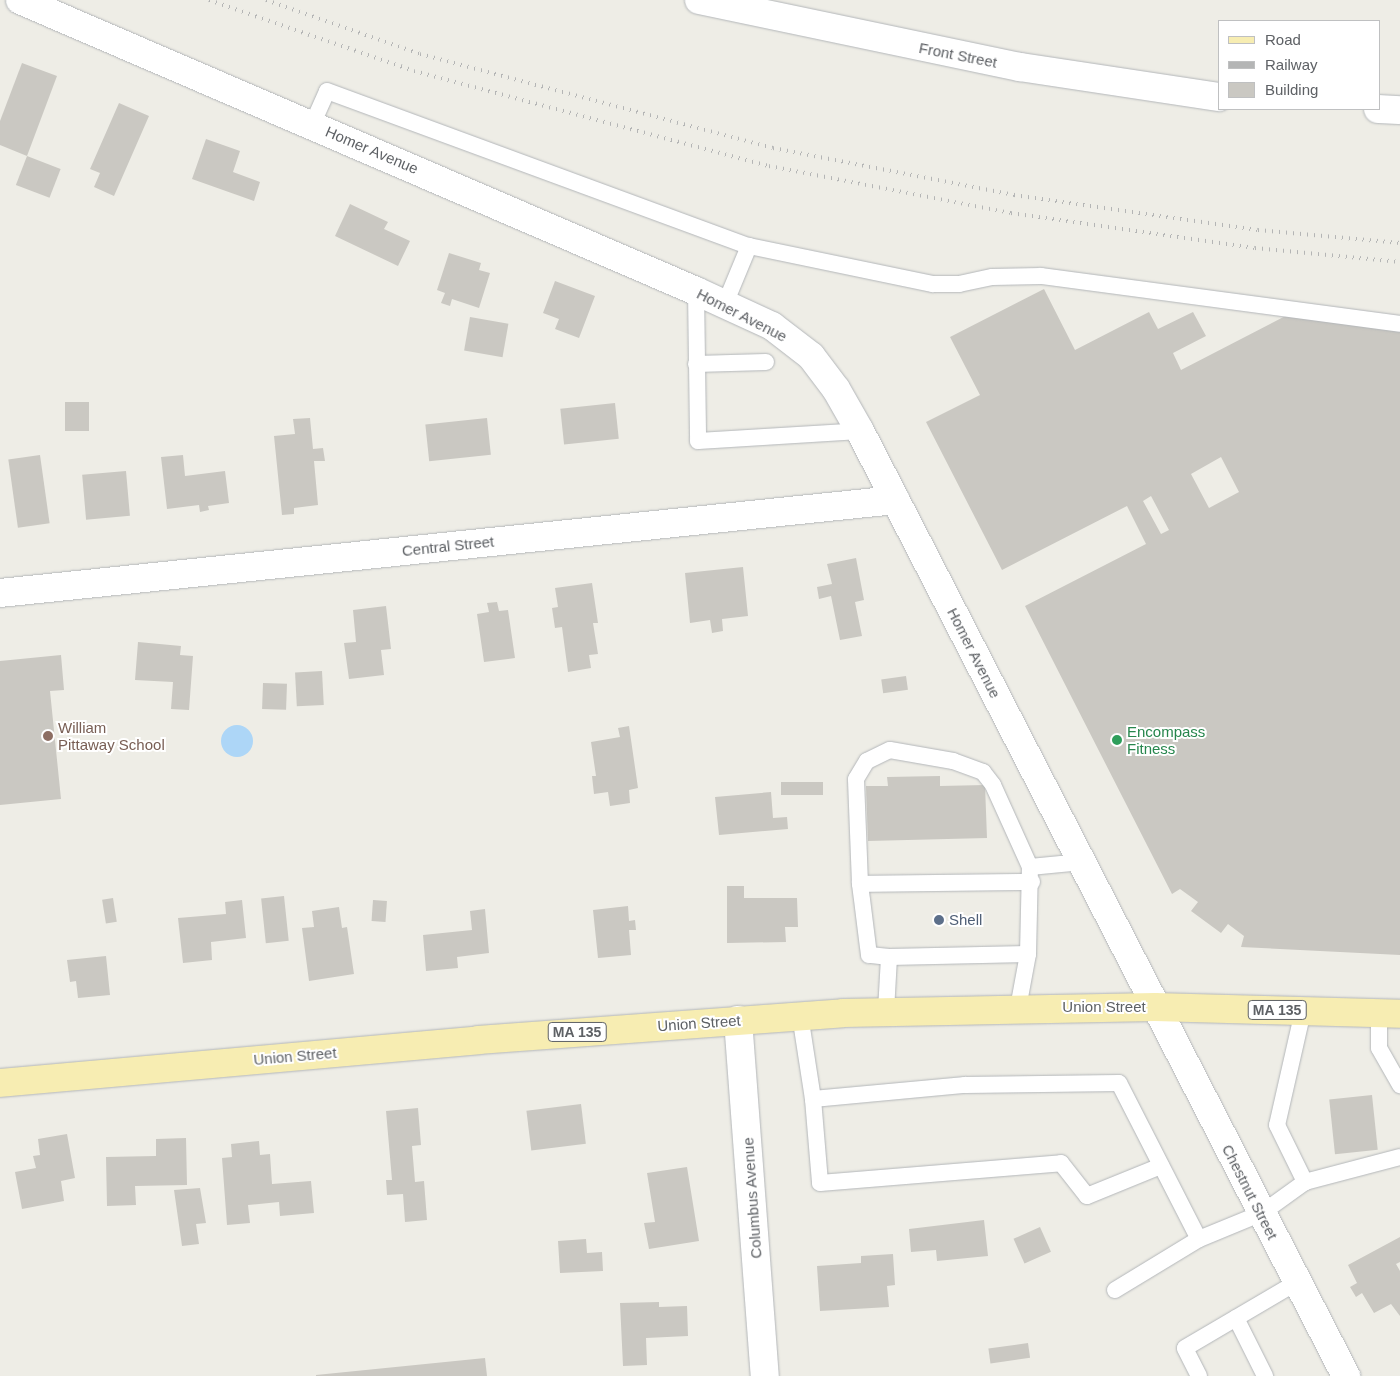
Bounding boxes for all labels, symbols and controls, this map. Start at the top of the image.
legend [1218,20,1380,110]
text: Road [1265,31,1301,48]
street label: Front Street [917,39,999,71]
text: Railway [1265,56,1318,73]
text: Building [1265,81,1318,98]
street label: Homer Avenue [323,122,421,178]
street label: Homer Avenue [693,284,791,346]
street label: Central Street [401,532,495,560]
street label: Homer Avenue [943,604,1005,702]
place label: William Pittaway School [58,718,165,753]
place label: Encompass Fitness [1127,722,1205,757]
marker: William Pittaway School [42,730,54,742]
marker: Encompass Fitness [1111,734,1123,746]
place label: Shell [949,911,982,929]
marker: Shell [933,914,945,926]
street label: Union Street [1062,998,1146,1016]
road number: MA 135 [1247,998,1307,1022]
street label: Union Street [657,1011,741,1035]
road number: MA 135 [547,1020,607,1044]
street label: Union Street [253,1043,337,1069]
street label: Columbus Avenue [739,1136,765,1260]
street label: Chestnut Street [1218,1141,1282,1243]

